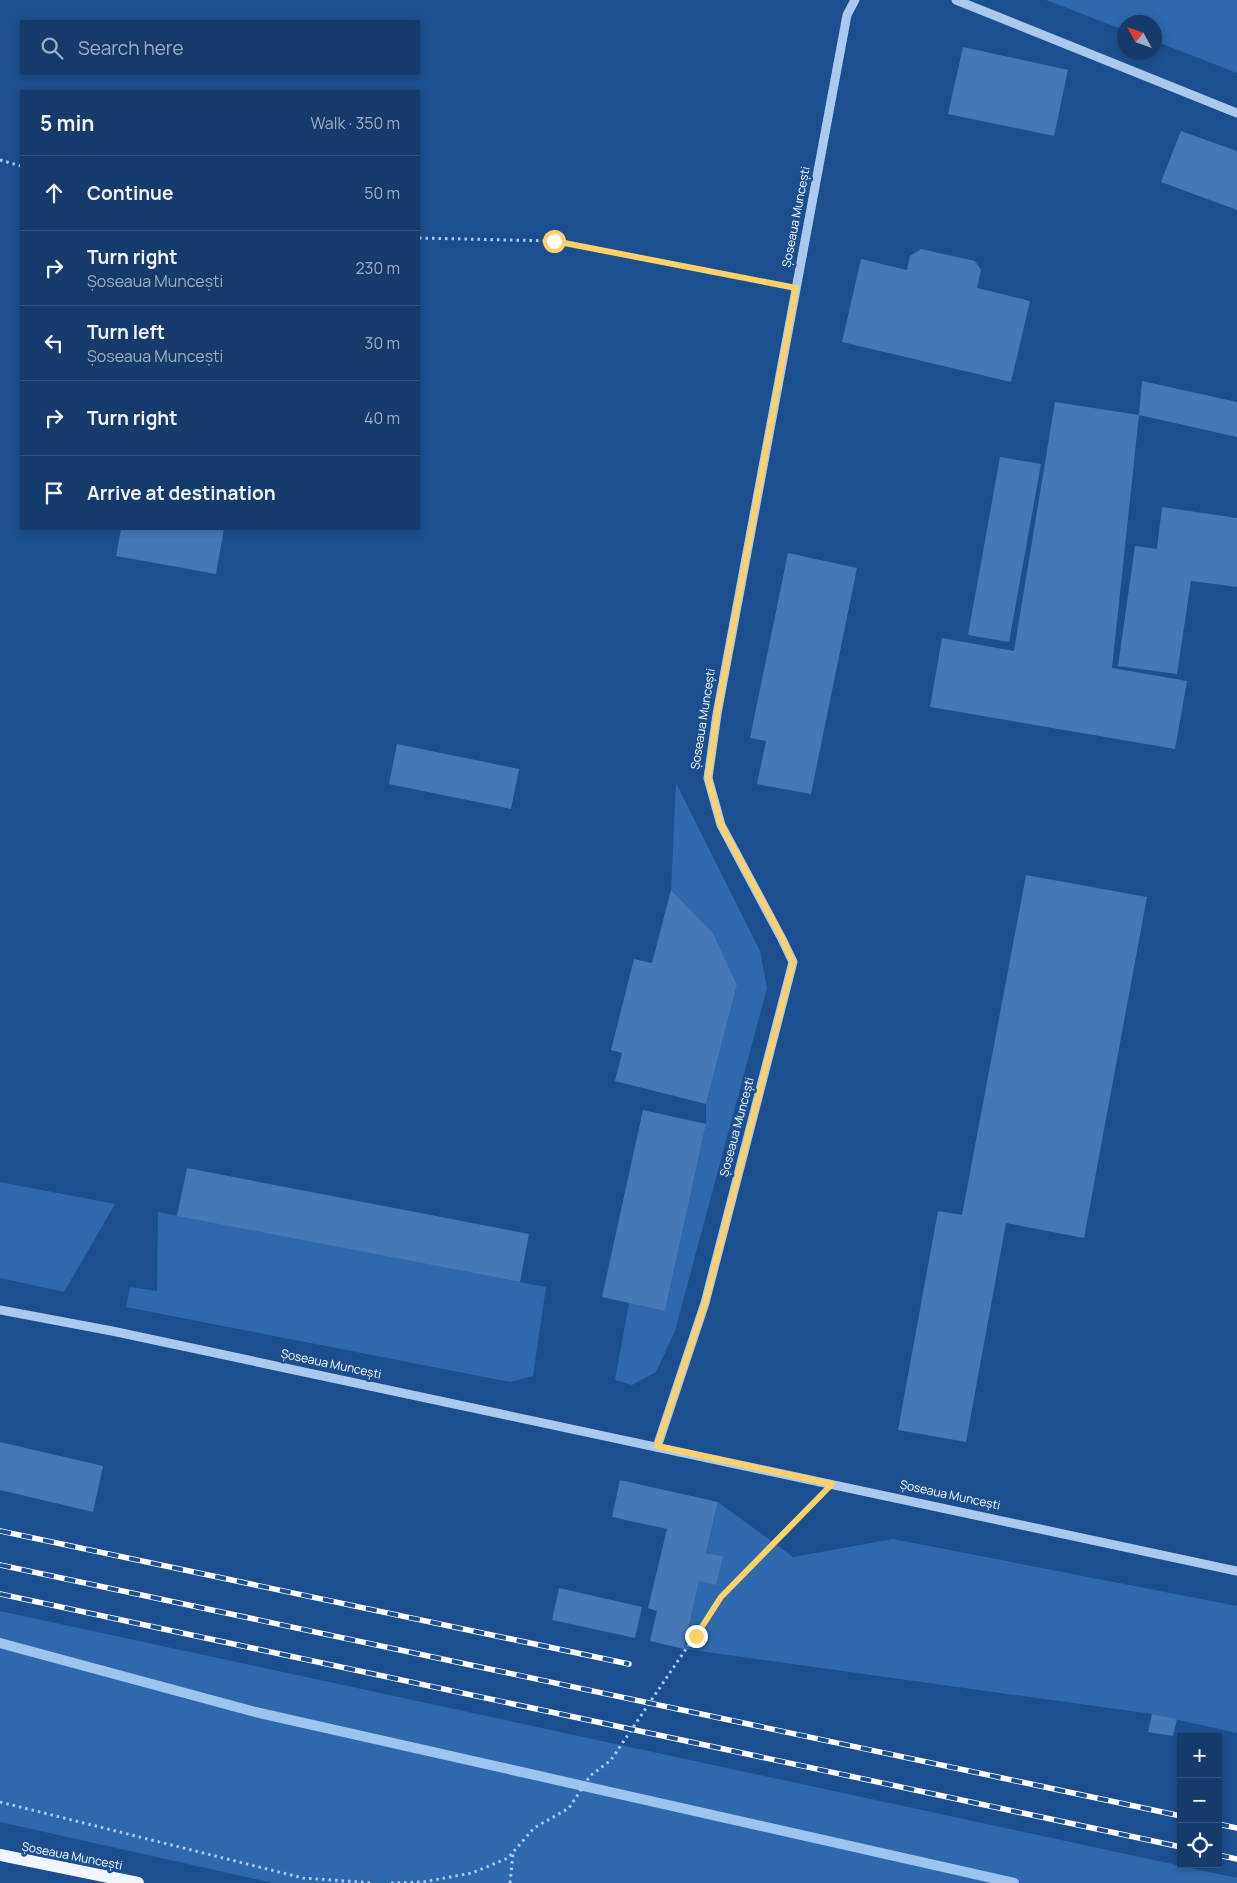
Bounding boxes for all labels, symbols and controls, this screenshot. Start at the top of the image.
north arrow [1117,15,1162,60]
search box [20,20,420,75]
icon: search [38,34,66,62]
text: Search here [78,35,184,61]
text: 5 min [40,109,94,137]
text: Walk · 350 m [311,112,400,134]
street label: Șoseaua Muncești [777,165,814,269]
icon: ahead [40,179,68,207]
text: Continue [87,180,173,206]
text: 50 m [364,182,400,204]
route start [543,230,566,253]
text: Turn right [87,244,177,270]
icon: right [40,254,68,282]
text: 230 m [356,257,400,279]
text: Șoseaua Muncești [87,270,223,292]
text: Turn left [87,319,165,345]
icon: left [40,329,68,357]
text: 30 m [365,332,400,354]
text: Șoseaua Muncești [87,345,223,367]
icon: right [40,404,68,432]
text: Turn right [87,405,177,431]
text: 40 m [364,407,400,429]
icon: arrive [40,479,68,507]
text: Arrive at destination [87,480,276,506]
street label: Șoseaua Muncești [686,667,719,771]
street label: Șoseaua Muncești [715,1075,758,1178]
street label: Șoseaua Muncești [279,1345,383,1382]
street label: Șoseaua Muncești [898,1476,1002,1513]
route end [685,1625,708,1648]
map controls [1177,1733,1222,1868]
button: + [1177,1733,1222,1778]
button: − [1177,1778,1222,1823]
button: locate [1177,1823,1222,1868]
street label: Șoseaua Muncești [20,1837,124,1874]

